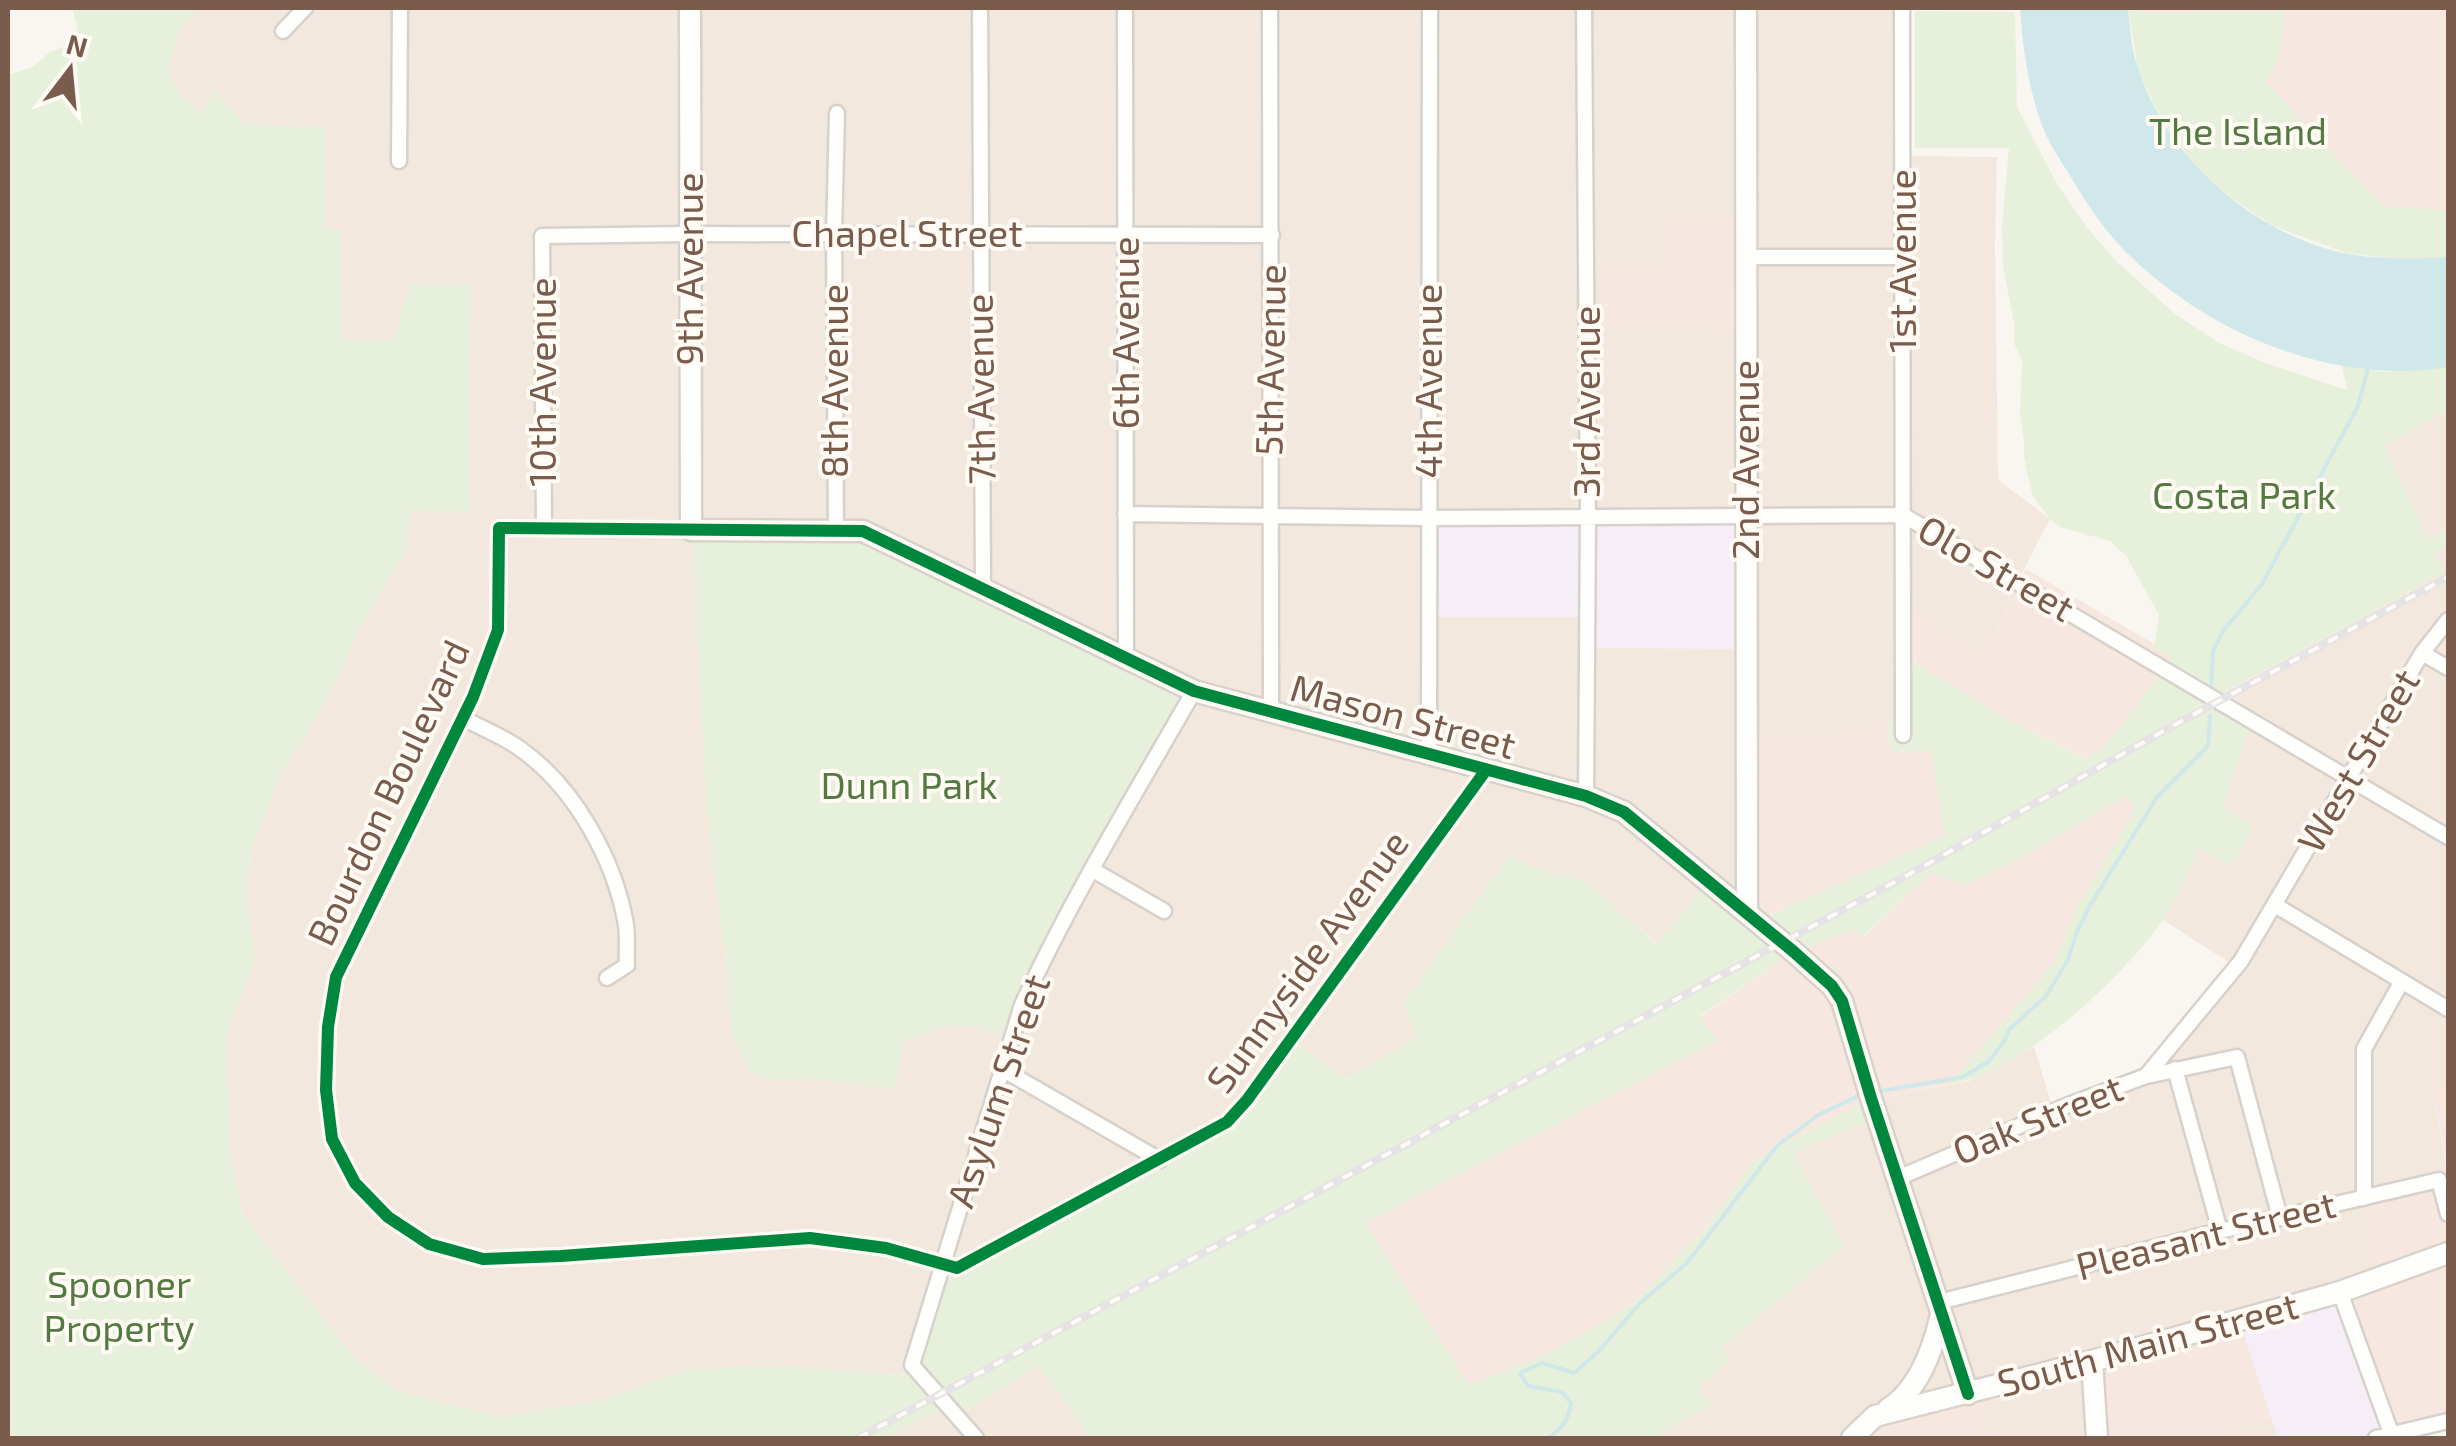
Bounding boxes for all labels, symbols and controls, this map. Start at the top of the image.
north arrow [20,20,120,120]
text: N [63,26,92,64]
park label: The Island [2149,107,2327,153]
street label: 1st Avenue [1878,169,1924,353]
street label: 9th Avenue [665,172,711,366]
street label: Chapel Street [791,209,1023,255]
street label: 6th Avenue [1101,236,1147,430]
street label: 5th Avenue [1244,264,1294,456]
street label: 10th Avenue [518,277,564,487]
street label: 8th Avenue [810,284,856,478]
street label: 4th Avenue [1404,284,1450,478]
street label: 7th Avenue [954,293,1004,485]
street label: 3rd Avenue [1562,306,1608,498]
street label: 2nd Avenue [1721,360,1767,560]
park label: Costa Park [2152,471,2336,517]
street label: Olo Street [1911,504,2083,630]
street label: Bourdon Boulevard [296,632,478,952]
street label: West Street [2286,660,2428,860]
street label: Mason Street [1286,663,1521,767]
park label: Dunn Park [820,761,998,807]
street label: Sunnyside Avenue [1196,821,1417,1101]
street label: Asylum Street [936,968,1058,1213]
street label: Oak Street [1946,1063,2129,1173]
street label: Pleasant Street [2071,1180,2340,1289]
park label: Spooner Property [43,1260,195,1350]
street label: South Main Street [1992,1281,2303,1405]

